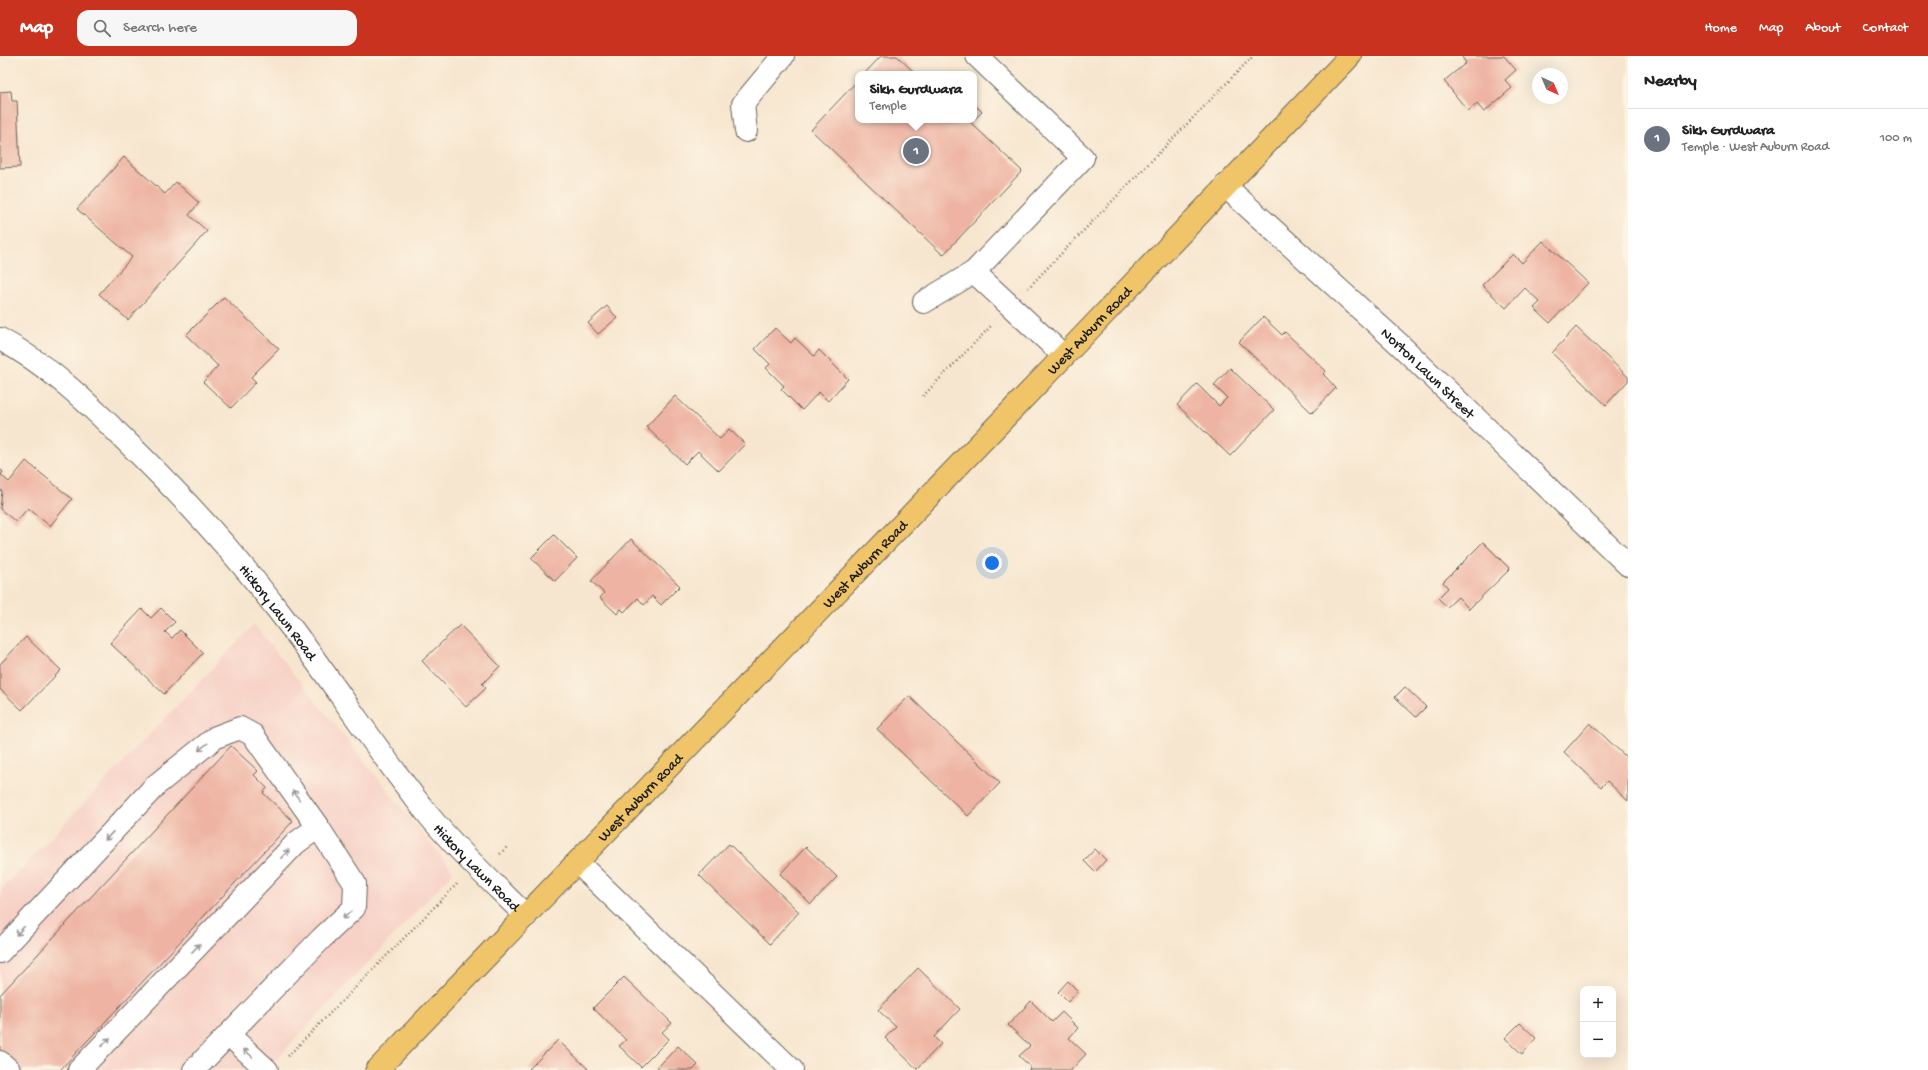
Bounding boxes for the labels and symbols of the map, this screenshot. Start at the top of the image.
north arrow [1532,68,1568,104]
pin: 1 [903,136,929,166]
street label: West Auburn Road [1044,282,1138,379]
street label: Norton Lawn Street [1376,325,1479,425]
street label: West Auburn Road [819,516,913,613]
your location [982,553,1002,573]
street label: Hickory Lawn Road [234,561,320,666]
one-way arrow [198,742,209,751]
street label: West Auburn Road [595,750,689,846]
one-way arrow [291,790,300,801]
street label: Hickory Lawn Road [429,821,524,917]
one-way arrow [105,830,114,840]
one-way arrow [281,849,290,859]
one-way arrow [342,910,352,919]
one-way arrow [15,926,25,936]
one-way arrow [191,943,200,953]
one-way arrow [101,1037,111,1047]
one-way arrow [243,1048,253,1057]

